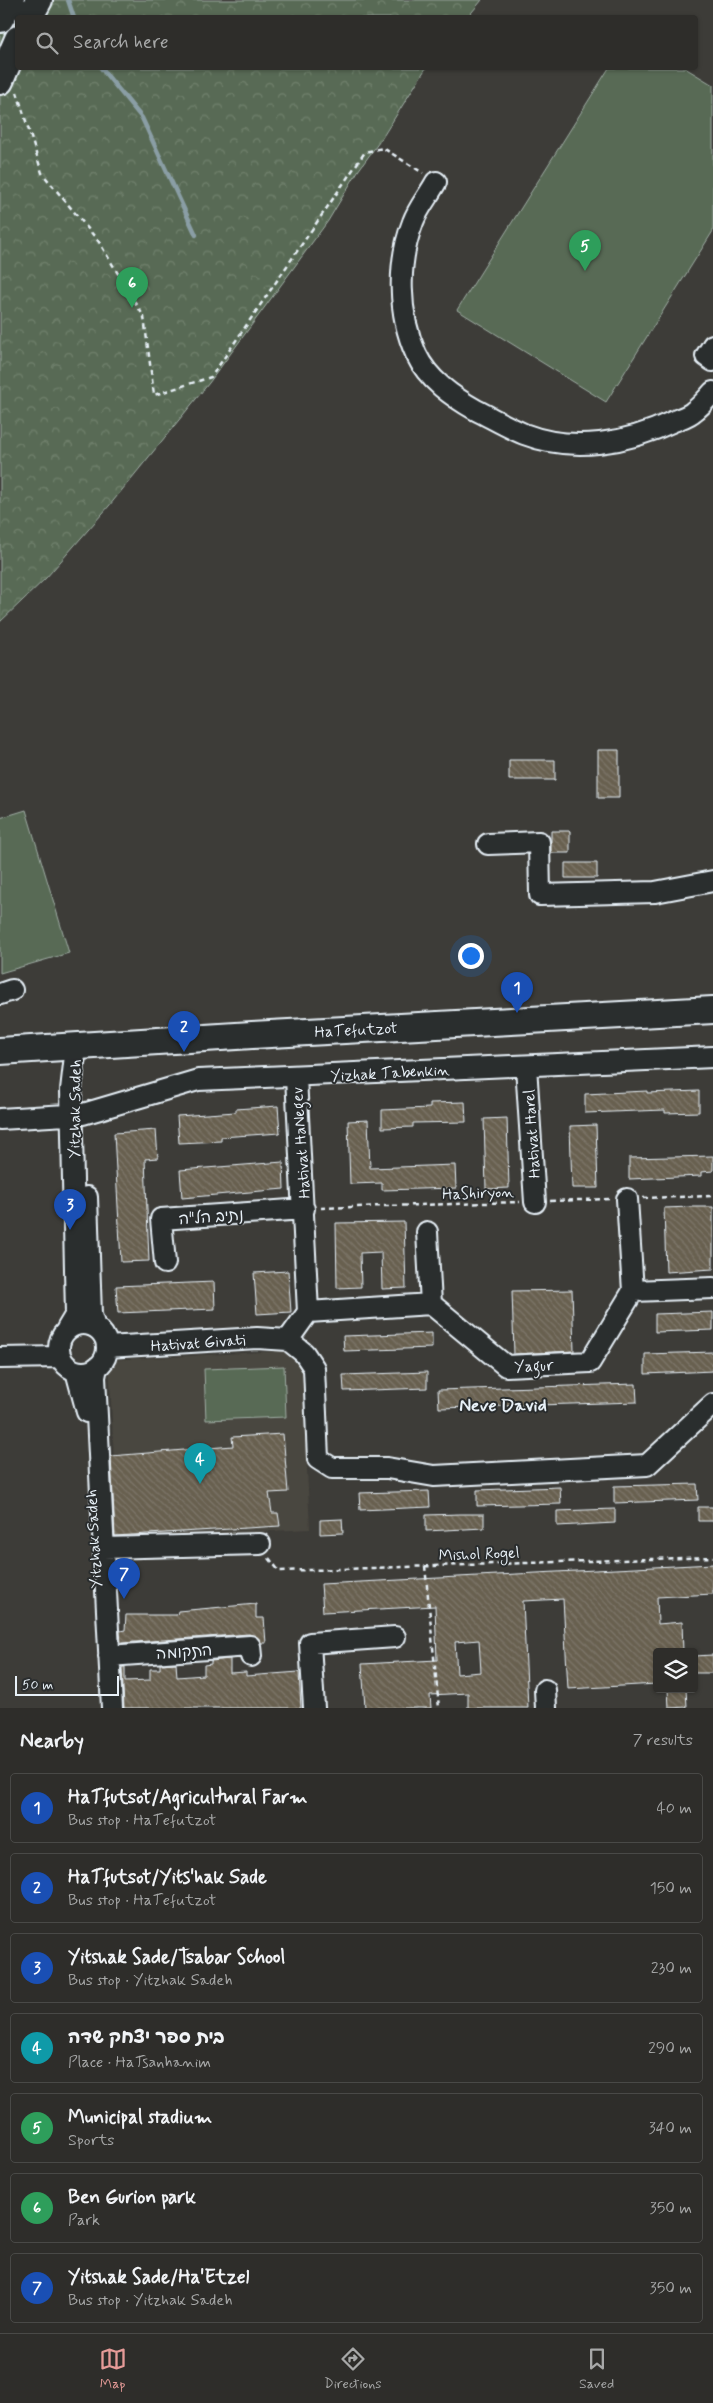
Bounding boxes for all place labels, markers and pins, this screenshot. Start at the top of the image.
pin: 5 [569,230,601,271]
pin: 6 [116,267,148,308]
pin: 1 [501,972,533,1013]
pin: 2 [168,1011,200,1052]
pin: 3 [54,1189,86,1230]
pin: 4 [184,1443,216,1484]
pin: 7 [108,1558,140,1599]

